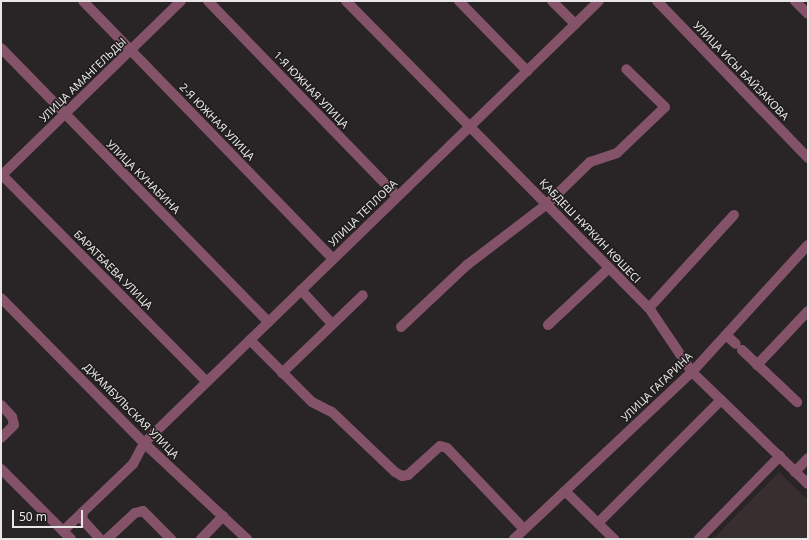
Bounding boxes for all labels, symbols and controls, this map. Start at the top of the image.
street label: УЛИЦА ИСЫ БАЙЗАКОВА [690,19,792,123]
street label: УЛИЦА АМАНГЕЛЬДЫ [37,35,129,125]
street label: 1-Я ЮЖНАЯ УЛИЦА [271,49,351,131]
street label: 2-Я ЮЖНАЯ УЛИЦА [177,81,257,163]
street label: УЛИЦА КУНАБИНА [103,137,183,217]
street label: ҚАБДЕШ НҰРКИН КӨШЕСІ [537,176,643,286]
street label: УЛИЦА ТЕПЛОВА [326,177,400,249]
street label: БАРАТБАЕВА УЛИЦА [71,228,155,312]
street label: УЛИЦА ГАГАРИНА [619,350,695,424]
street label: ДЖАМБУЛЬСКАЯ УЛИЦА [81,361,181,461]
scale bar [14,502,85,528]
text: 50 m [19,508,47,525]

